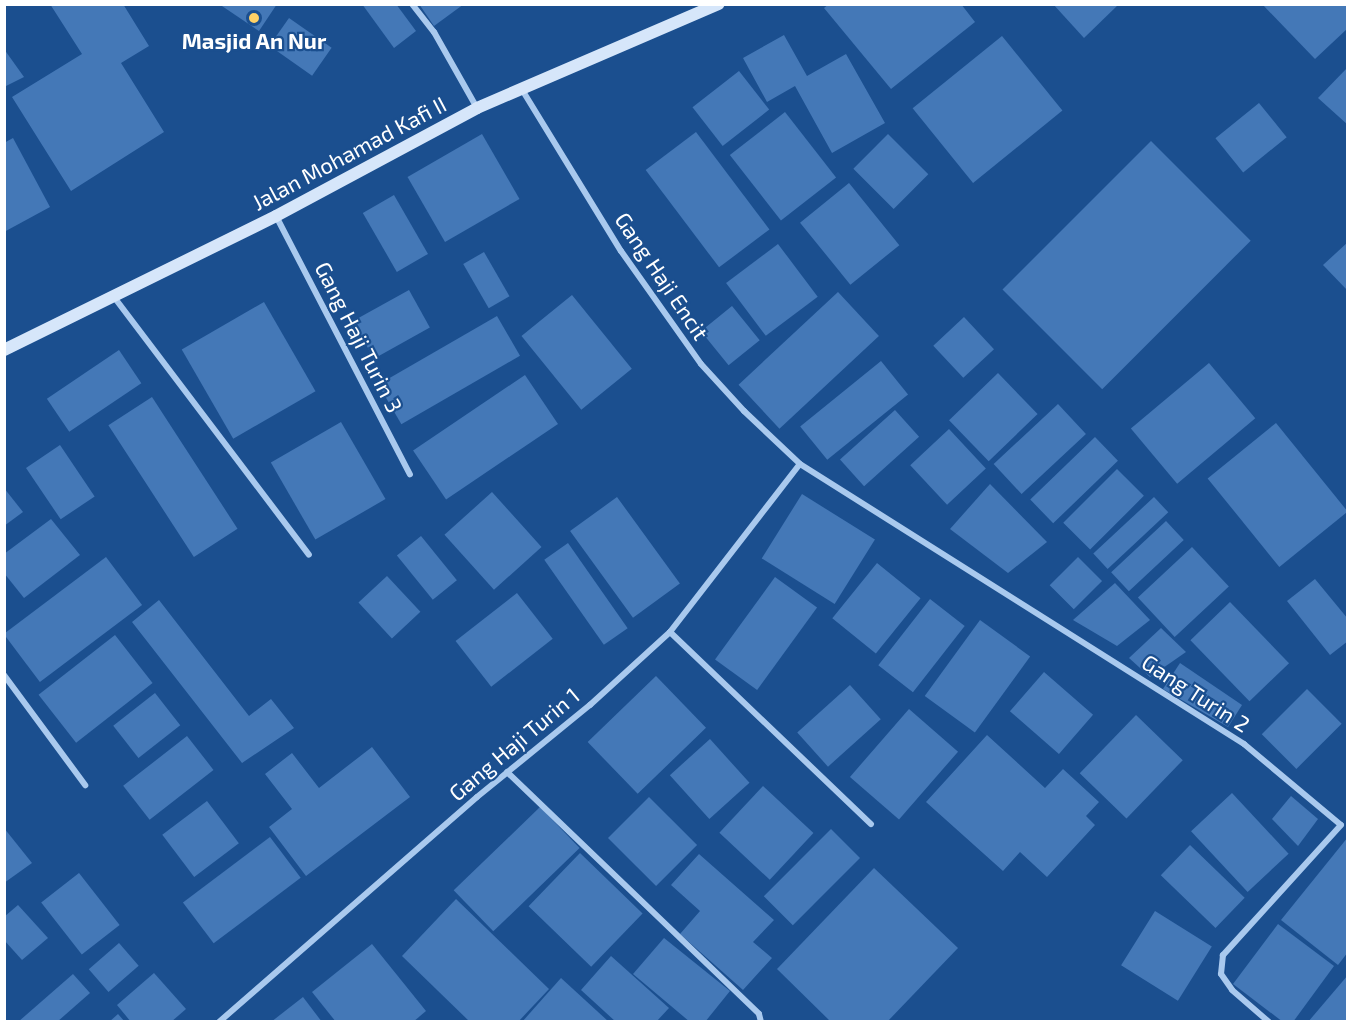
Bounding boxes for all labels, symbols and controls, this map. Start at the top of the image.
marker: Masjid An Nur [247,11,261,25]
place label: Masjid An Nur [181,28,327,54]
street label: Jalan Mohamad Kafi II [247,91,451,215]
street label: Gang Haji Encit [610,207,714,345]
street label: Gang Haji Turin 3 [310,257,408,417]
street label: Gang Turin 2 [1137,648,1255,738]
street label: Gang Haji Turin 1 [443,682,585,806]

